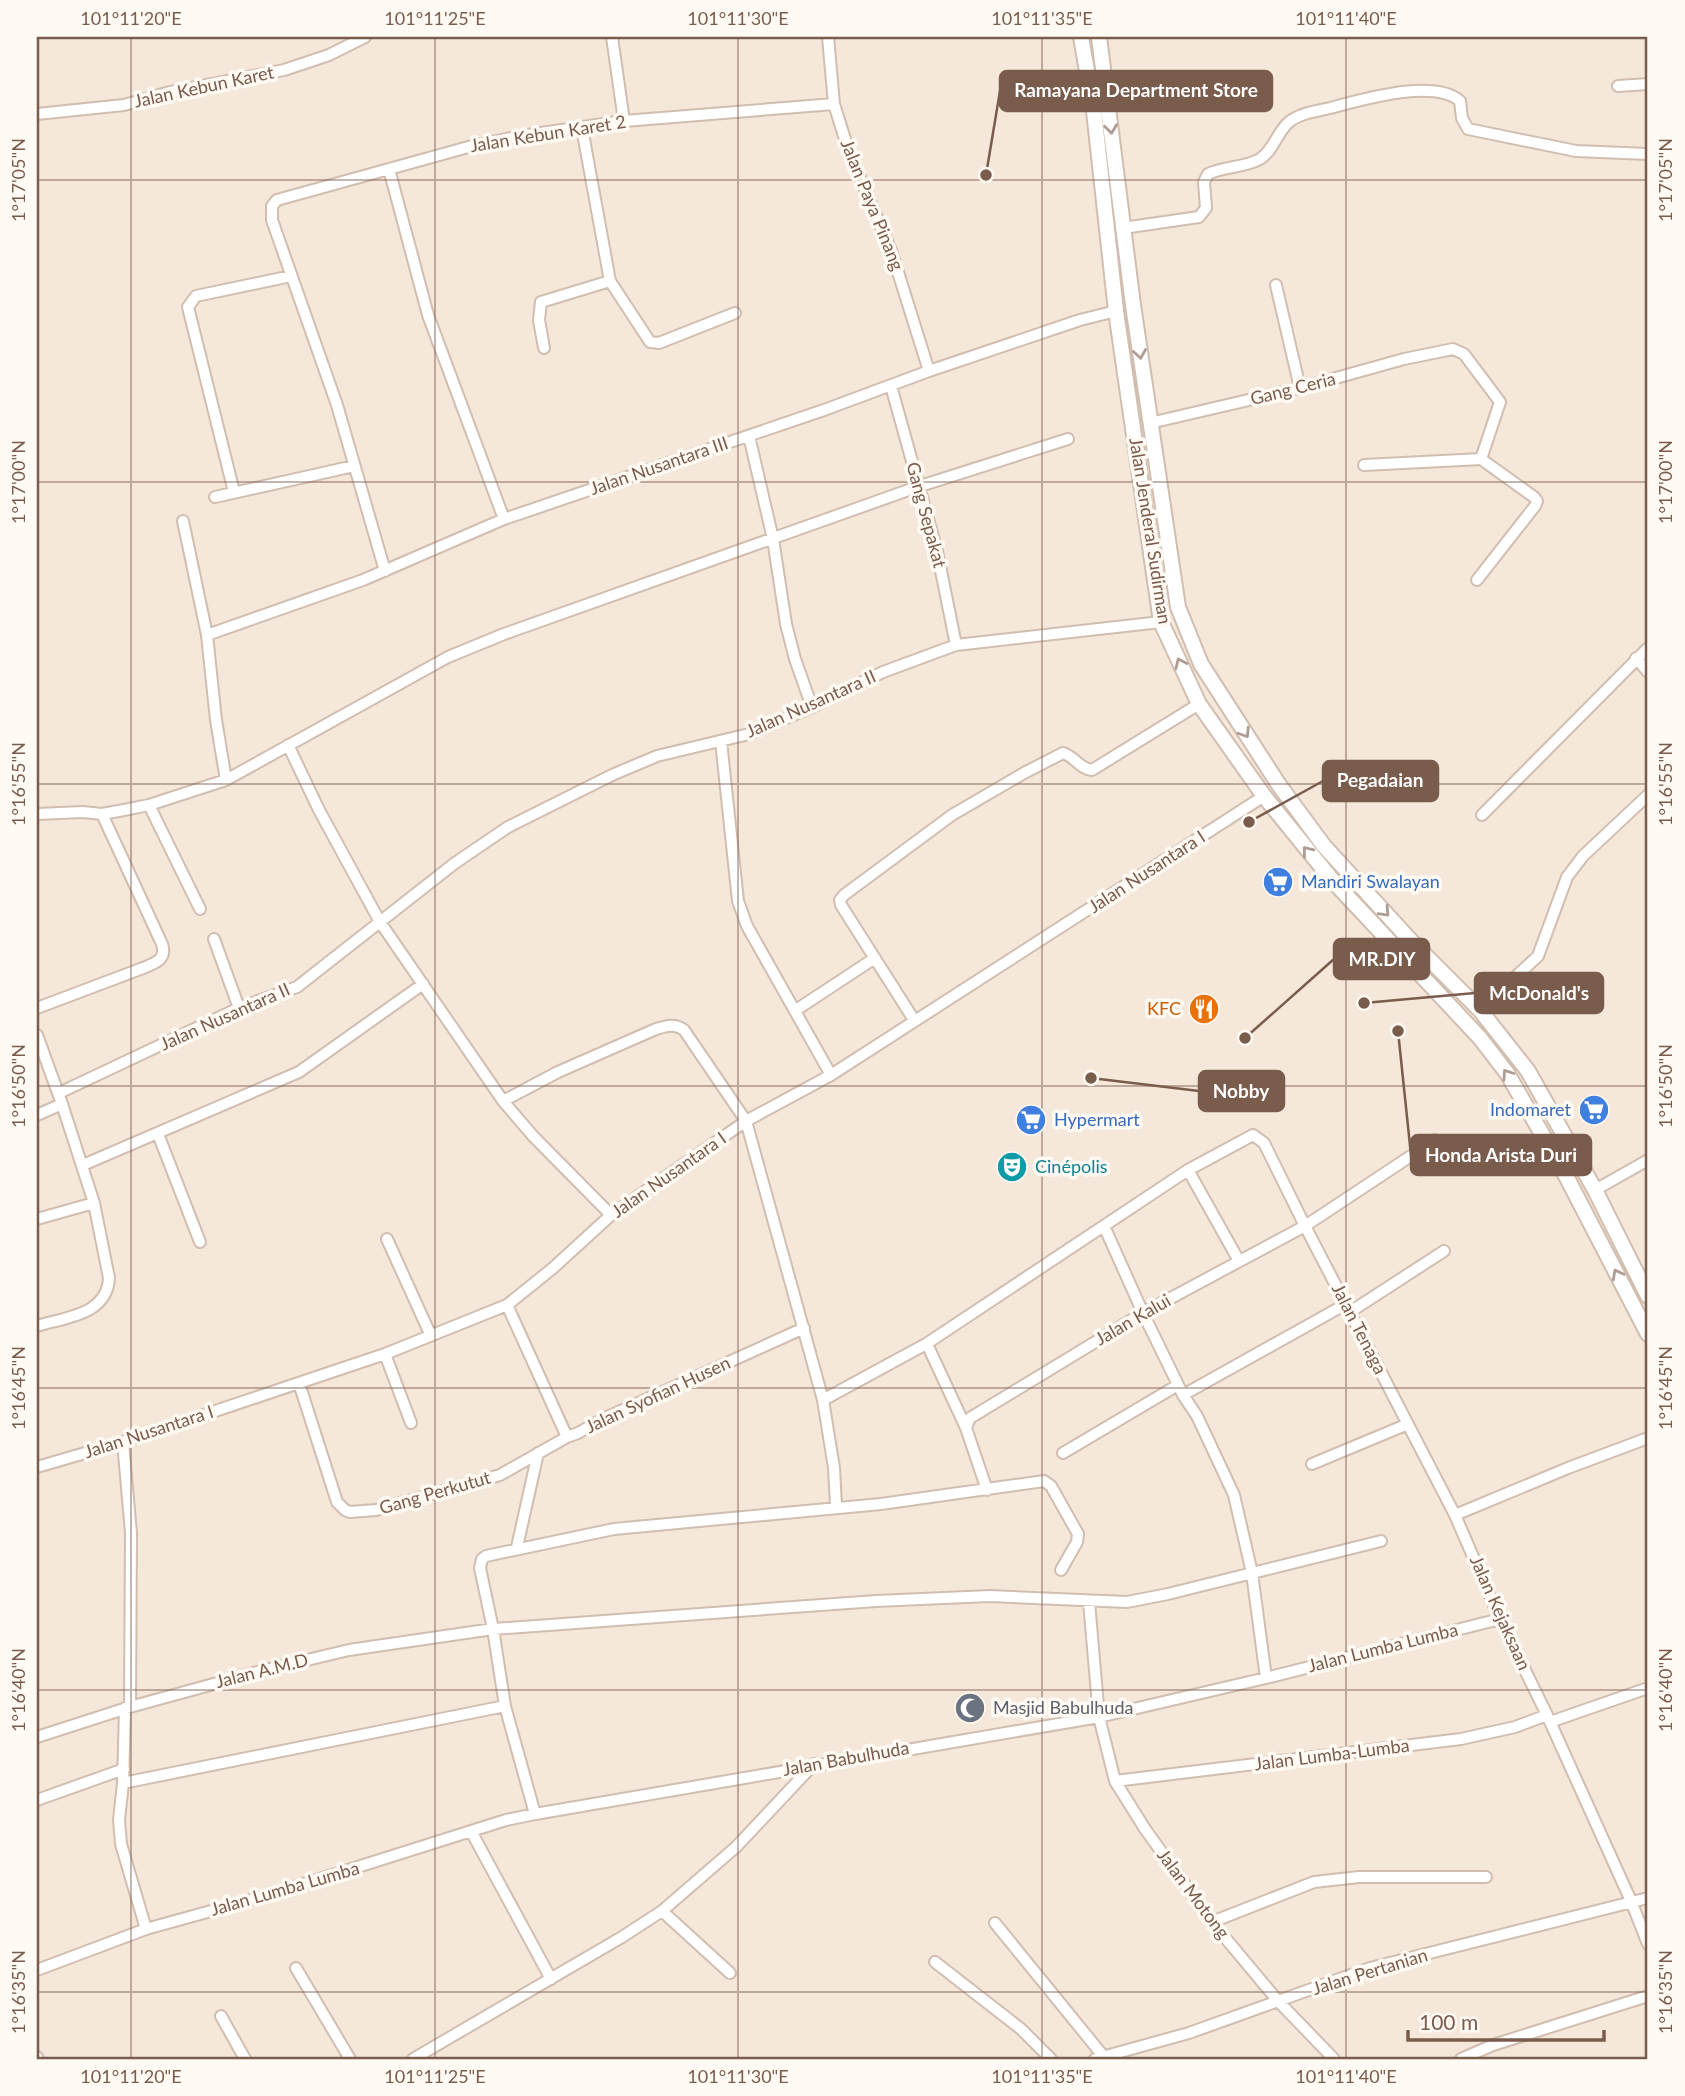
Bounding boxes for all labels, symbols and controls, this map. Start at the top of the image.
text: 101°11'20"E [80,7,182,29]
text: 101°11'25"E [384,7,486,29]
text: 101°11'30"E [687,7,789,29]
text: 101°11'35"E [991,7,1093,29]
text: 101°11'40"E [1295,7,1397,29]
street label: Jalan Kebun Karet [132,60,276,112]
callout: Ramayana Department Store [1000,71,1272,111]
text: Ramayana Department Store [1014,78,1258,101]
street label: Jalan Kebun Karet 2 [468,110,627,156]
one-way arrow [1103,123,1118,135]
street label: Jalan Paya Pinang [837,136,909,273]
text: 1°17'05"N [7,138,29,222]
text: 1°17'05"N [1654,138,1676,222]
one-way arrow [1132,348,1147,360]
street label: Gang Ceria [1248,367,1338,409]
street label: Jalan Nusantara III [587,431,731,499]
street label: Jalan Jenderal Sudirman [1125,436,1177,626]
text: 1°17'00"N [7,440,29,524]
text: 1°17'00"N [1654,440,1676,524]
street label: Gang Sepakat [902,459,952,571]
one-way arrow [1174,658,1188,670]
street label: Jalan Nusantara II [742,665,879,742]
one-way arrow [1237,725,1249,738]
text: 1°16'55"N [7,742,29,826]
text: 1°16'55"N [1654,742,1676,826]
callout: Pegadaian [1323,761,1438,801]
text: Pegadaian [1337,768,1423,791]
street label: Jalan Nusantara I [1084,825,1209,917]
one-way arrow [1302,846,1315,858]
supermarket icon: Mandiri Swalayan [1261,865,1295,899]
place label: Mandiri Swalayan [1301,870,1440,892]
one-way arrow [1376,904,1389,917]
callout: MR.DIY [1334,939,1429,979]
text: MR.DIY [1348,947,1416,970]
callout: McDonald's [1475,973,1603,1013]
street label: Jalan Nusantara II [156,978,293,1055]
text: McDonald's [1489,981,1589,1004]
restaurant icon: KFC [1187,992,1221,1026]
place label: KFC [1147,997,1181,1019]
text: 1°16'50"N [7,1044,29,1128]
text: 1°16'50"N [1654,1044,1676,1128]
one-way arrow [1503,1069,1516,1082]
callout: Nobby [1199,1071,1284,1111]
text: Nobby [1213,1079,1270,1102]
supermarket icon: Indomaret [1577,1093,1611,1127]
place label: Indomaret [1490,1098,1572,1120]
supermarket icon: Hypermart [1014,1103,1048,1137]
place label: Hypermart [1054,1108,1140,1130]
street label: Jalan Nusantara I [607,1127,730,1222]
callout: Honda Arista Duri [1411,1135,1591,1175]
text: Honda Arista Duri [1425,1143,1577,1166]
theatre icon: Cinépolis [995,1150,1029,1184]
place label: Cinépolis [1035,1155,1108,1177]
one-way arrow [1611,1269,1625,1281]
street label: Jalan Tenaga [1328,1280,1392,1378]
street label: Jalan Kalui [1091,1289,1174,1350]
text: 1°16'45"N [7,1346,29,1430]
text: 1°16'45"N [1654,1346,1676,1430]
street label: Jalan Syofian Husen [582,1351,733,1437]
street label: Jalan Nusantara I [81,1400,216,1462]
street label: Gang Perkutut [377,1466,493,1518]
street label: Jalan Kejaksaan [1466,1552,1536,1673]
street label: Jalan Lumba Lumba [1305,1618,1460,1676]
text: 1°16'40"N [7,1648,29,1732]
street label: Jalan A.M.D [213,1648,310,1692]
text: 1°16'40"N [1654,1648,1676,1732]
mosque icon: Masjid Babulhuda [953,1691,987,1725]
place label: Masjid Babulhuda [993,1696,1133,1718]
street label: Jalan Lumba-Lumba [1253,1734,1411,1774]
street label: Jalan Babulhuda [781,1736,911,1780]
street label: Jalan Motong [1153,1844,1235,1943]
street label: Jalan Lumba Lumba [208,1856,362,1920]
street label: Jalan Pertanian [1310,1943,1430,1999]
text: 1°16'35"N [7,1950,29,2034]
text: 1°16'35"N [1654,1950,1676,2034]
scale bar [1408,1998,1604,2042]
text: 100 m [1419,2009,1478,2034]
text: 101°11'20"E [80,2065,182,2087]
text: 101°11'25"E [384,2065,486,2087]
text: 101°11'30"E [687,2065,789,2087]
text: 101°11'35"E [991,2065,1093,2087]
text: 101°11'40"E [1295,2065,1397,2087]

